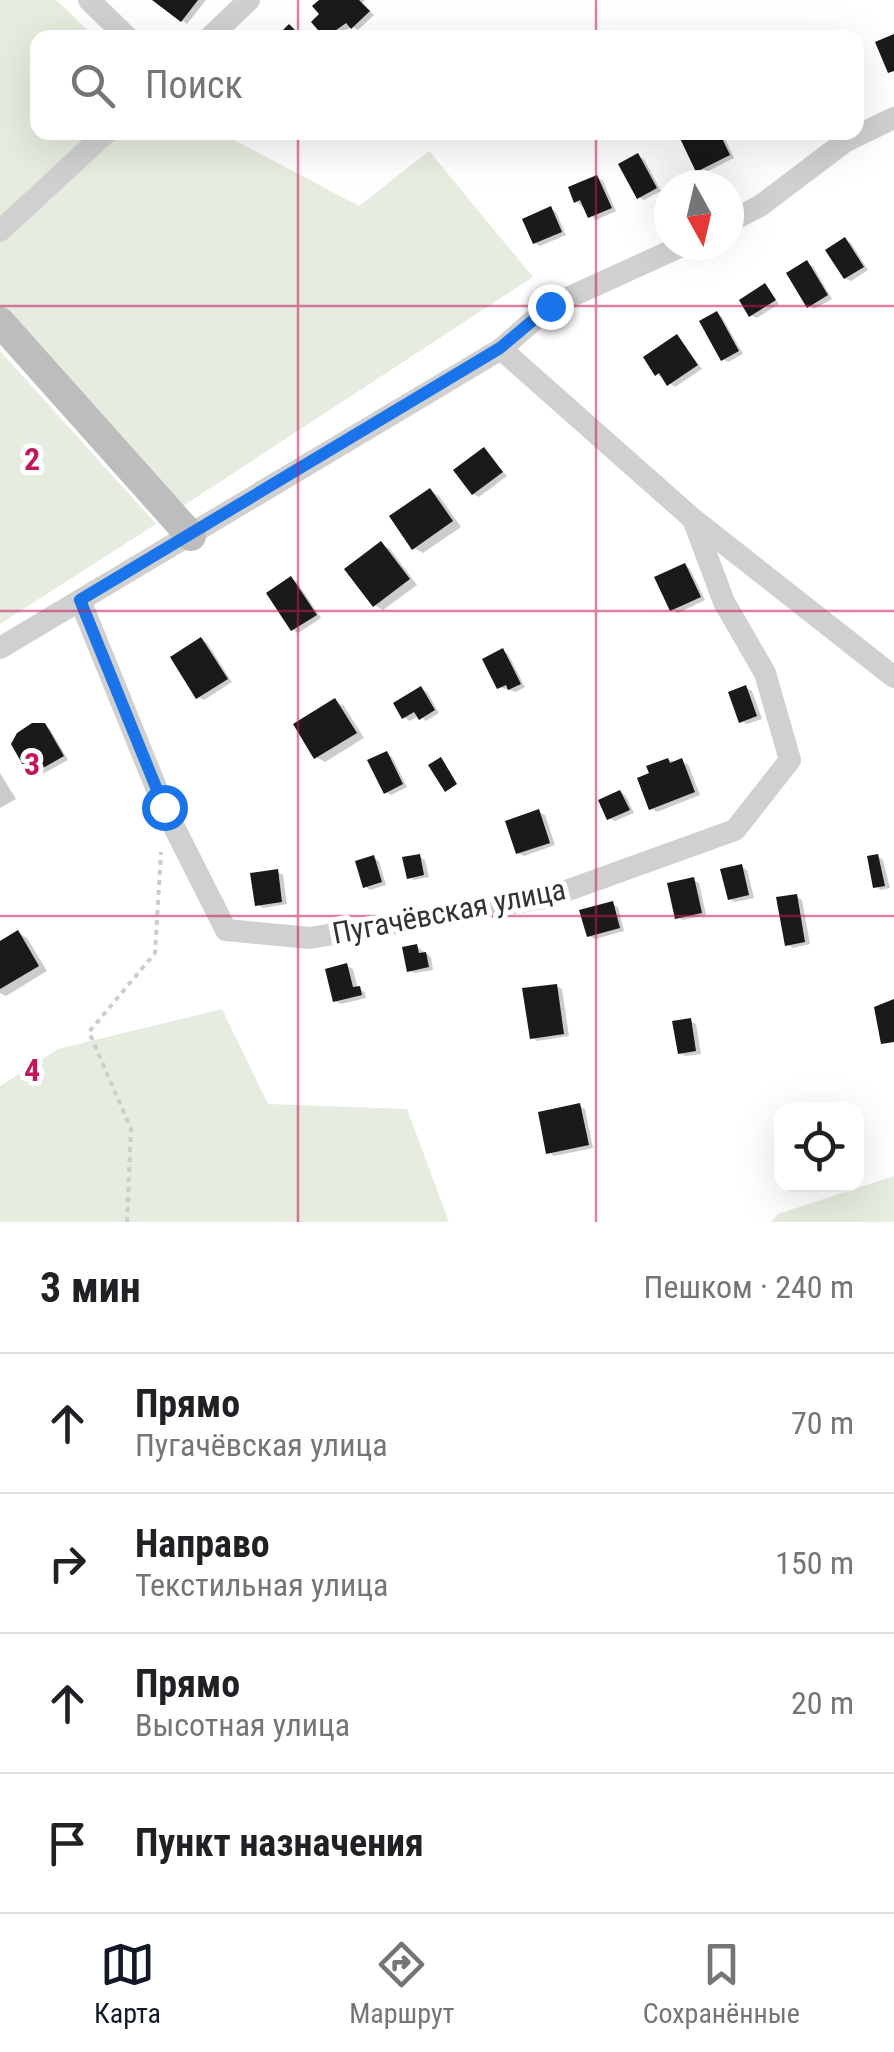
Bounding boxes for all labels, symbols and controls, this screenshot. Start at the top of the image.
search box [30,30,864,140]
icon: search [65,58,120,113]
text: Поиск [145,63,243,107]
north arrow [654,170,744,260]
route end [528,284,574,330]
text: 2 [24,440,40,478]
text: 3 [24,745,40,783]
route start [142,785,188,831]
street label: Пугачёвская улица [329,871,569,951]
text: 4 [24,1051,40,1089]
map controls [774,1102,864,1192]
button: locate [774,1102,864,1192]
text: 3 мин [40,1263,141,1312]
text: Пешком · 240 m [644,1268,854,1306]
text: Прямо [135,1382,240,1426]
icon: ahead [40,1396,95,1451]
text: 70 m [791,1404,854,1442]
text: Пугачёвская улица [135,1426,388,1464]
text: Направо [135,1522,270,1566]
icon: right [40,1536,95,1591]
text: 150 m [775,1544,854,1582]
text: Текстильная улица [135,1566,388,1604]
text: Прямо [135,1662,240,1706]
icon: ahead [40,1676,95,1731]
text: 20 m [791,1684,854,1722]
text: Высотная улица [135,1706,350,1744]
icon: arrive [40,1816,95,1871]
text: Пункт назначения [135,1821,424,1865]
tab: Карта [94,1937,161,2030]
tab: Маршрут [349,1937,455,2030]
tab: Сохранённые [643,1937,800,2030]

